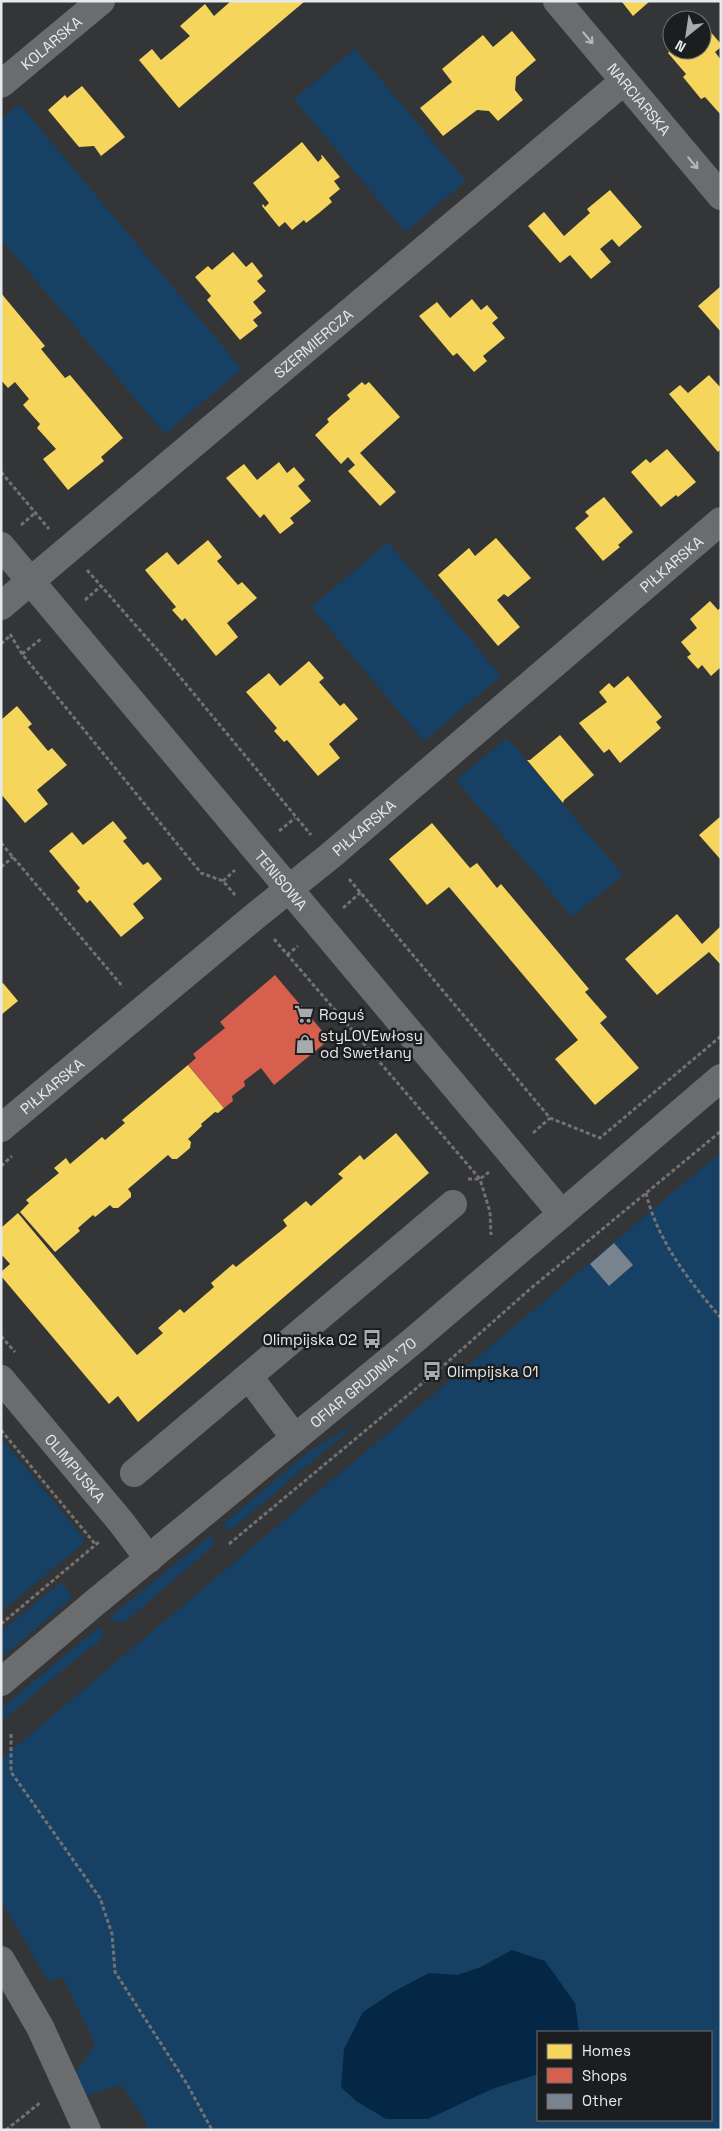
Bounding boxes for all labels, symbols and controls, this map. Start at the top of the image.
north arrow [662,10,712,60]
street label: KOLARSKA [17,11,86,73]
one-way arrow [582,32,594,45]
text: N [672,36,689,56]
street label: NARCIARSKA [603,59,676,140]
one-way arrow [687,156,699,169]
street label: SZERMIERCZA [269,304,357,382]
street label: PIŁKARSKA [635,531,707,596]
street label: PIŁKARSKA [328,794,400,860]
street label: TENISOWA [251,846,312,914]
supermarket icon: Roguś [293,1003,315,1025]
place label: Roguś [319,1005,365,1024]
place label: styLOVEwłosy od Swetłany [320,1026,423,1062]
shop icon: styLOVEwłosy od Swetłany [294,1033,316,1055]
street label: PIŁKARSKA [16,1053,88,1118]
bus stop icon: Olimpijska 02 [361,1328,383,1350]
place label: Olimpijska 02 [263,1330,357,1349]
street label: OFIAR GRUDNIA '70 [306,1333,420,1432]
bus stop icon: Olimpijska 01 [421,1360,443,1382]
place label: Olimpijska 01 [447,1362,539,1381]
street label: OLIMPIJSKA [41,1429,110,1507]
legend [537,2031,712,2121]
text: Homes [582,2041,631,2060]
text: Shops [582,2066,627,2085]
text: Other [582,2091,623,2110]

